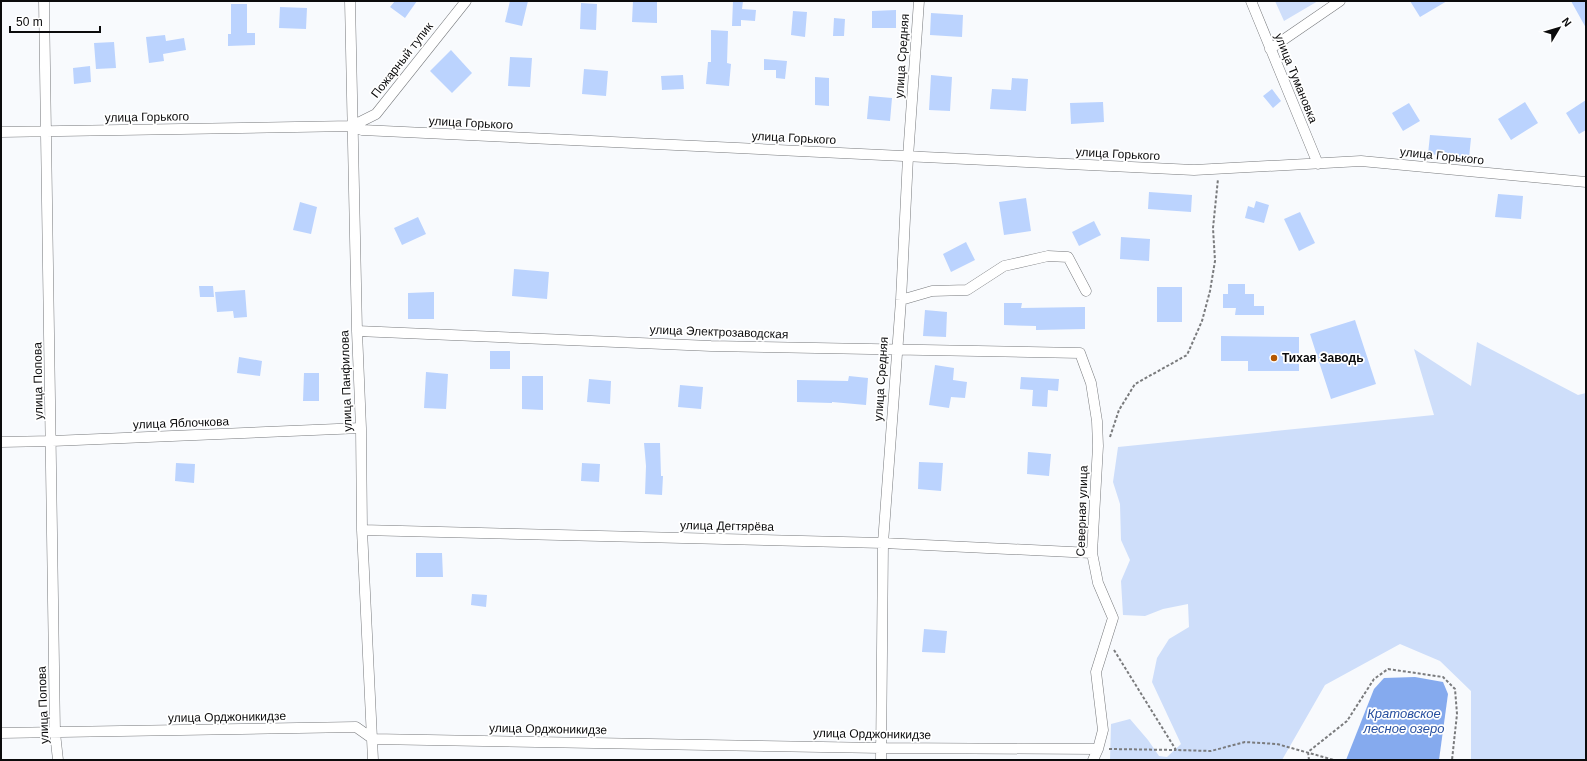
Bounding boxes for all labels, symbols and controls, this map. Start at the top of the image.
scale bar [10,8,100,34]
north arrow [1539,8,1579,48]
street label: улица Средняя [892,13,912,99]
text: 50 m [16,15,43,29]
text: N [1560,15,1574,29]
street label: Пожарный тупик [368,19,436,101]
street label: улица Тумановка [1272,31,1321,125]
street label: улица Горького [105,109,190,125]
street label: улица Горького [428,114,514,132]
street label: улица Горького [751,129,837,147]
street label: улица Горького [1075,145,1161,163]
street label: улица Горького [1399,145,1485,167]
street label: улица Электрозаводская [649,323,789,341]
street label: улица Панфилова [337,330,355,432]
street label: улица Средняя [871,336,891,422]
street label: улица Попова [30,342,46,420]
place label: Тихая Заводь [1282,351,1364,365]
marker: Тихая Заводь [1269,353,1279,363]
street label: улица Яблочкова [133,414,230,432]
street label: Северная улица [1073,465,1091,557]
street label: улица Дегтярёва [680,518,774,534]
street label: улица Попова [35,666,51,744]
water label: Кратовское лесное озеро [1363,706,1444,736]
street label: улица Орджоникидзе [168,709,286,725]
street label: улица Орджоникидзе [489,721,607,737]
street label: улица Орджоникидзе [813,726,931,742]

